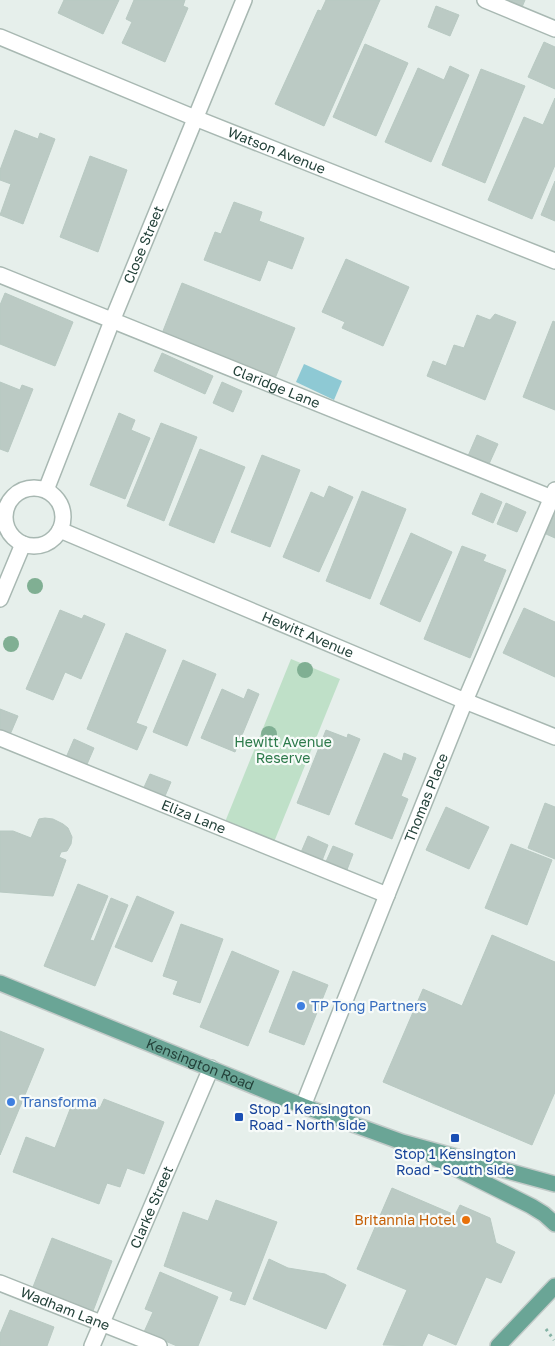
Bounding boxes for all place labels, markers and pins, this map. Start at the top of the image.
place label: TP Tong Partners [311,997,427,1014]
marker: TP Tong Partners [295,1000,307,1012]
place label: Transforma [21,1093,97,1110]
marker: Transforma [5,1096,17,1108]
place label: Stop 1 Kensington Road - North side [249,1100,371,1133]
marker: Stop 1 Kensington Road - North side [233,1111,245,1123]
marker: Stop 1 Kensington Road - South side [449,1132,461,1144]
place label: Stop 1 Kensington Road - South side [394,1145,516,1178]
place label: Britannia Hotel [354,1211,456,1228]
marker: Britannia Hotel [460,1214,472,1226]

